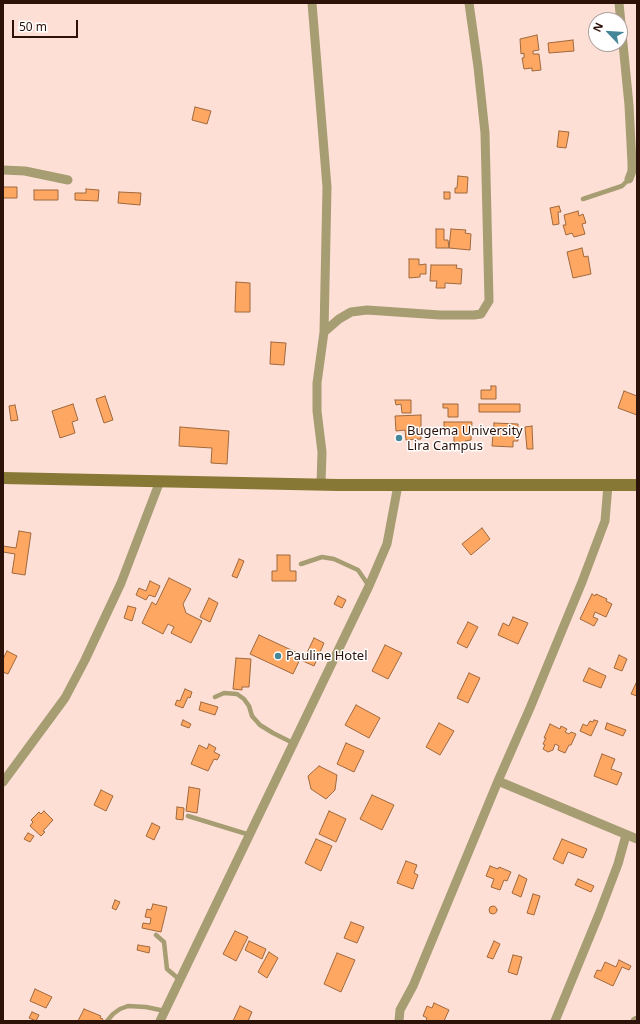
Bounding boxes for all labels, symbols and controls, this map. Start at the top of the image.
scale bar [14,12,80,38]
north arrow [588,12,628,52]
text: 50 m [19,18,47,35]
text: N [589,20,606,34]
place label: Bugema University Lira Campus [407,423,523,454]
marker: Bugema University Lira Campus [394,433,404,443]
place label: Pauline Hotel [286,648,368,664]
marker: Pauline Hotel [273,651,283,661]

